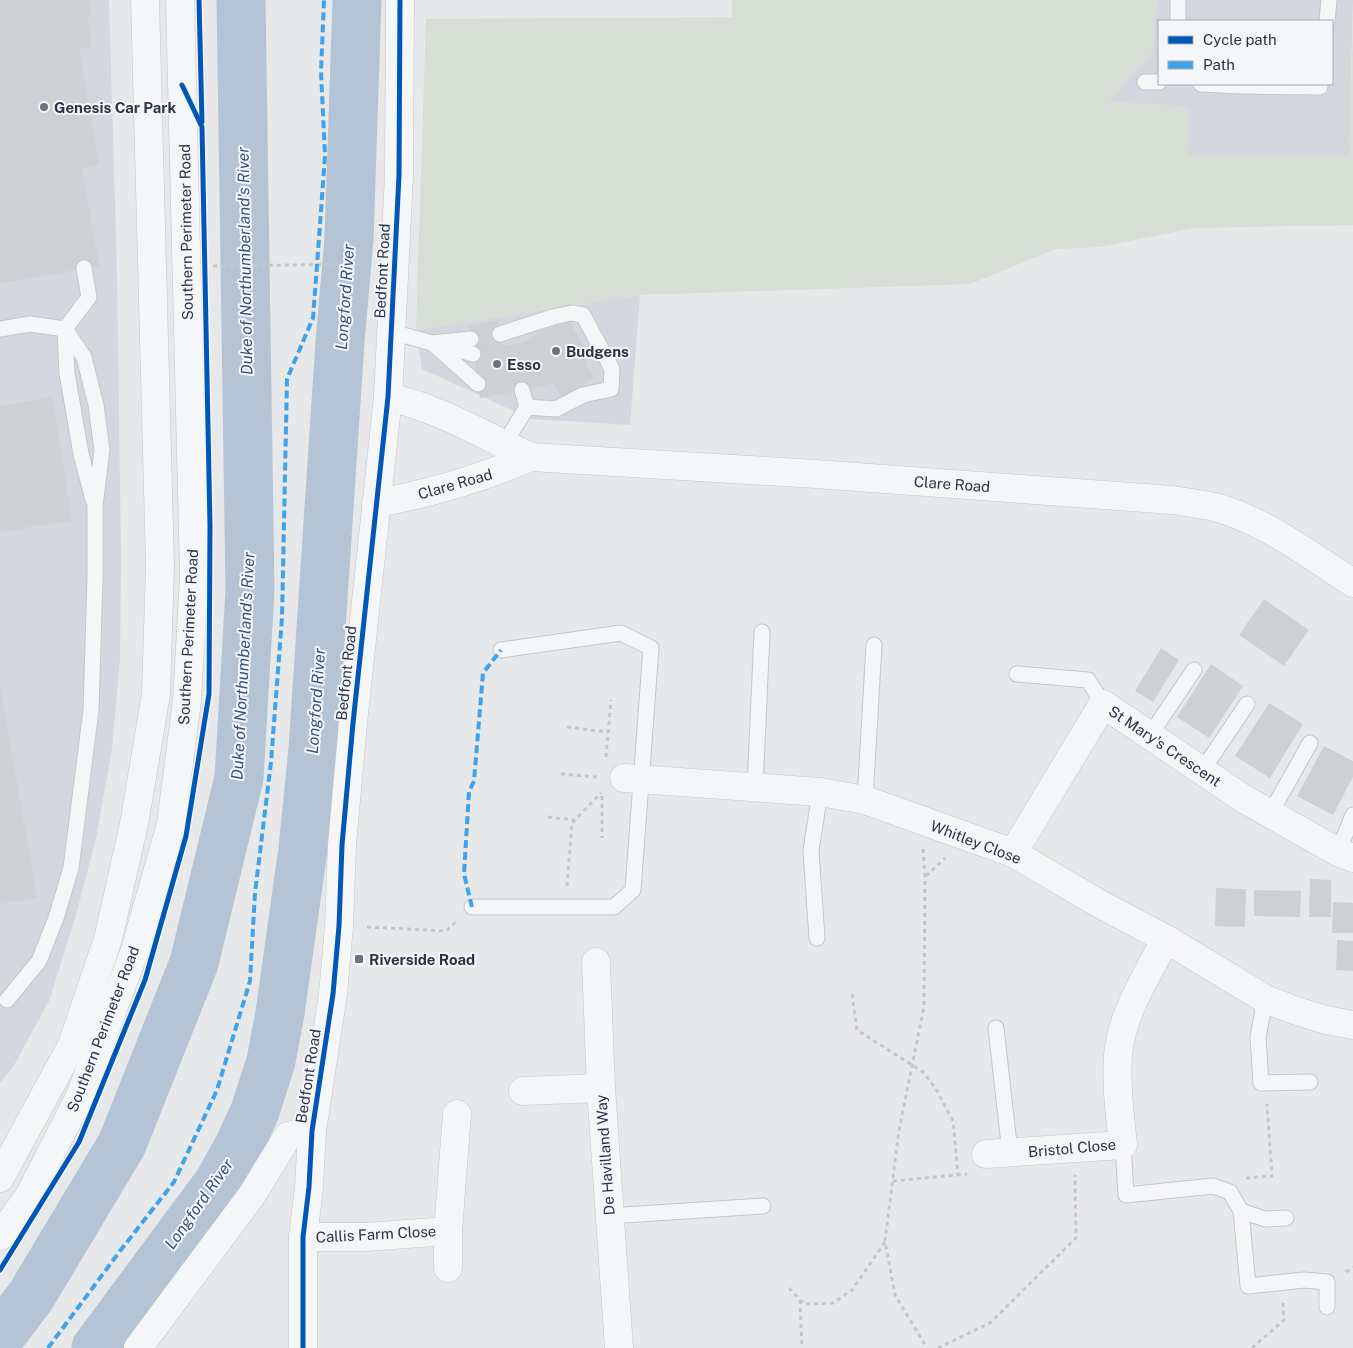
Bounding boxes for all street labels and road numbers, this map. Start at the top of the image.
street label: Southern Perimeter Road [176,144,196,320]
street label: Bedfont Road [371,223,393,319]
street label: Clare Road [416,465,494,503]
street label: Clare Road [913,473,991,495]
street label: Southern Perimeter Road [175,549,201,725]
street label: Bedfont Road [333,625,359,721]
street label: St Mary's Crescent [1106,702,1224,790]
street label: Whitley Close [928,817,1024,867]
street label: Southern Perimeter Road [63,944,143,1114]
street label: Bedfont Road [292,1028,324,1124]
street label: De Havilland Way [592,1094,618,1216]
street label: Bristol Close [1027,1136,1117,1160]
street label: Callis Farm Close [315,1222,437,1246]

